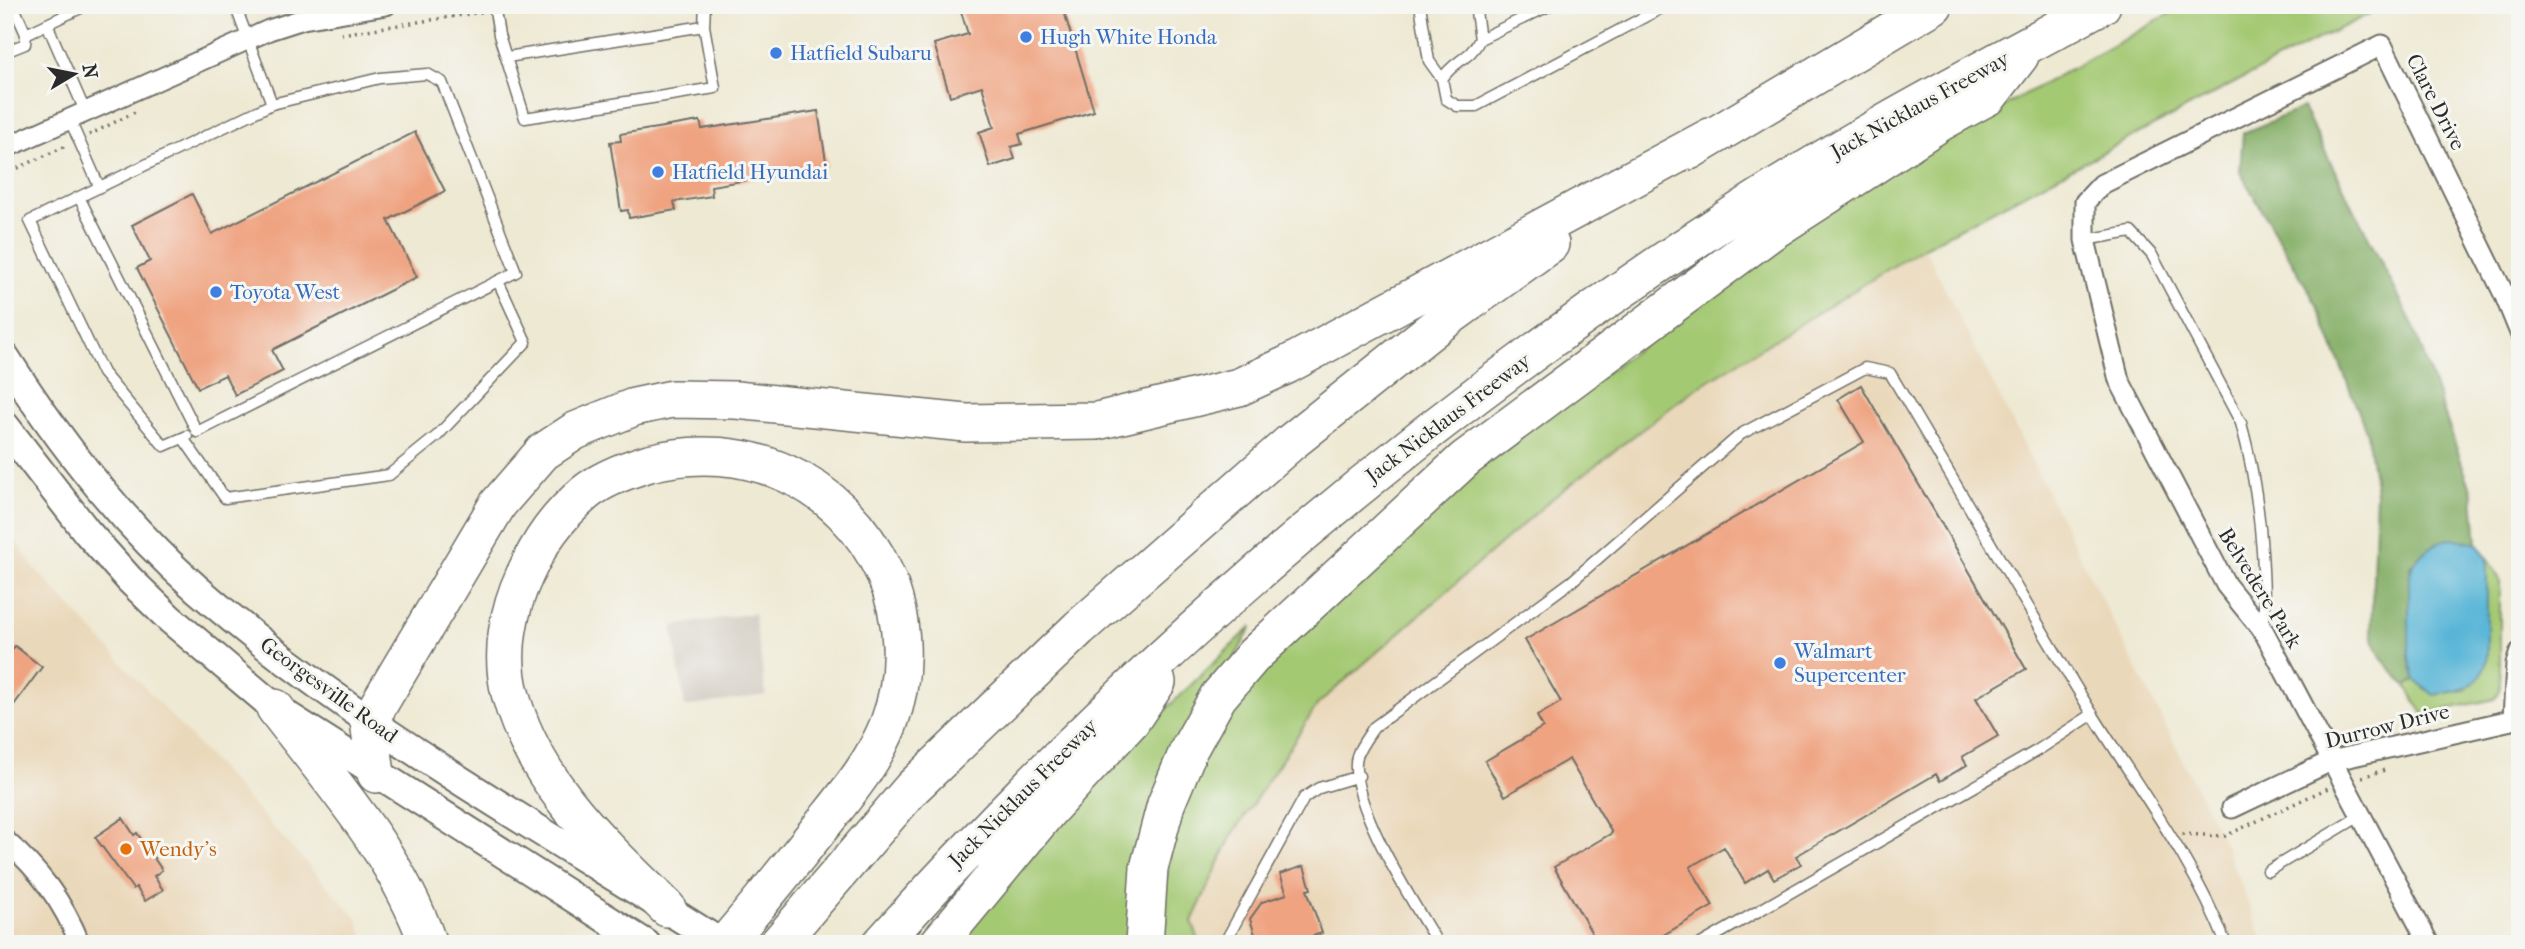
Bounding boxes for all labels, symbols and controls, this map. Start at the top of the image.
place label: Hugh White Honda [1040,25,1217,49]
marker: Hugh White Honda [1018,29,1034,45]
north arrow [38,38,108,108]
place label: Hatfield Subaru [790,41,932,65]
marker: Hatfield Subaru [768,45,784,61]
street label: Jack Nicklaus Freeway [1825,46,2014,165]
street label: Clare Drive [2402,50,2470,154]
text: N [78,62,102,81]
place label: Hatfield Hyundai [672,160,828,184]
marker: Hatfield Hyundai [650,164,666,180]
place label: Toyota West [230,280,341,304]
marker: Toyota West [208,284,224,300]
street label: Jack Nicklaus Freeway [1359,348,1536,489]
street label: Belvedere Park [2213,523,2307,653]
street label: Georgesville Road [256,632,403,748]
place label: Walmart Supercenter [1793,639,1906,687]
marker: Walmart Supercenter [1772,655,1788,671]
street label: Durrow Drive [2322,699,2452,753]
street label: Jack Nicklaus Freeway [943,713,1103,873]
place label: Wendy's [139,837,217,861]
marker: Wendy's [118,841,134,857]

